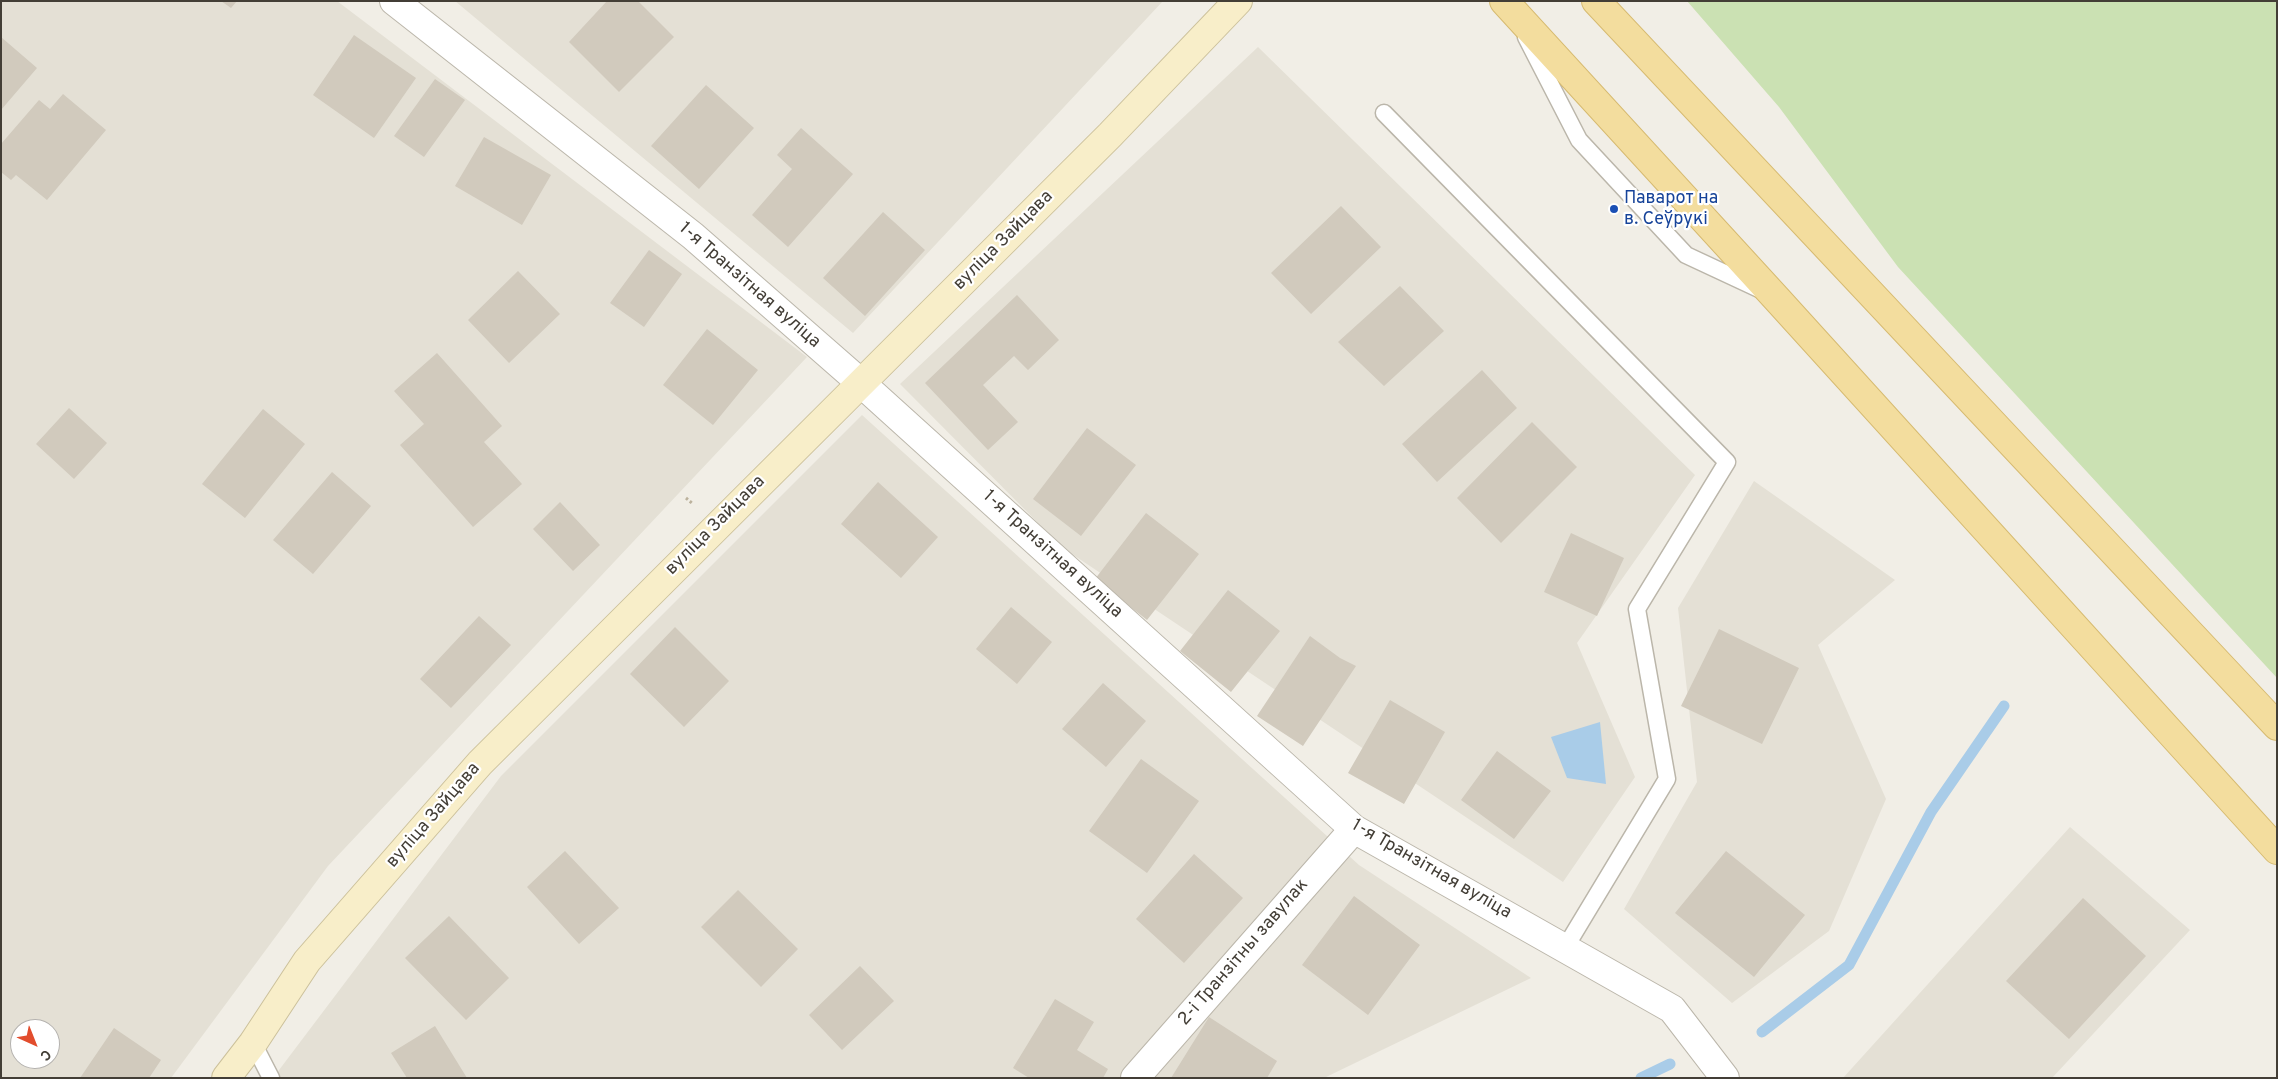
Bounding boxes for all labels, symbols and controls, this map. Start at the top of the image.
street label: вуліца Зайцава [950,187,1058,295]
place label: Паварот на в. Сеўрукі [1624,188,1718,230]
marker: Паварот на в. Сеўрукі [1608,203,1620,215]
street label: 1-я Транзітная вуліца [674,218,824,354]
street label: вуліца Зайцава [662,472,770,580]
street label: 1-я Транзітная вуліца [978,486,1126,624]
street label: вуліца Зайцава [383,759,485,873]
street label: 1-я Транзітная вуліца [1347,815,1515,925]
street label: 2-і Транзітны завулак [1174,875,1314,1031]
north arrow [10,1019,60,1069]
text: С [36,1045,54,1064]

